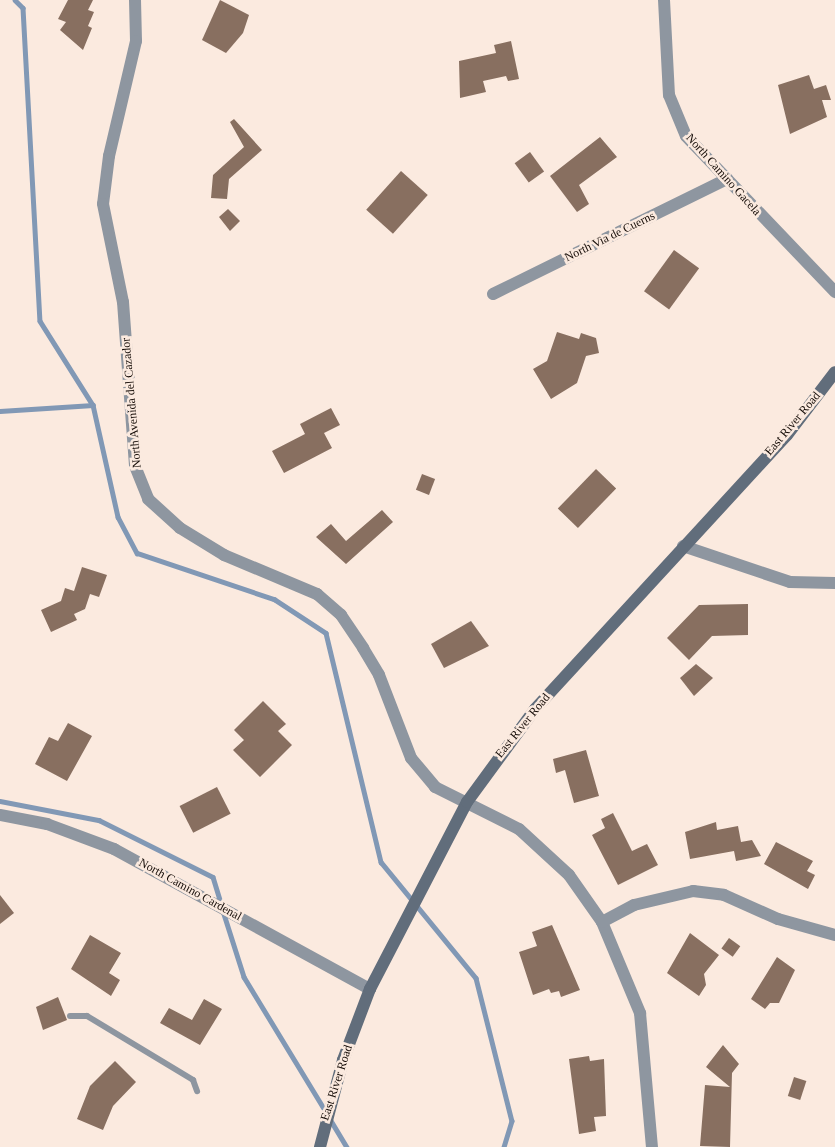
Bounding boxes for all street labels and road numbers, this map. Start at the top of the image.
street label: North Camino Gacela [682,131,764,219]
street label: North Via de Cuerns [562,209,658,265]
street label: North Avenida del Cazador [119,337,145,469]
street label: East River Road [762,389,824,459]
street label: East River Road [493,691,553,761]
street label: North Camino Cardenal [136,856,244,924]
street label: East River Road [318,1043,356,1123]

